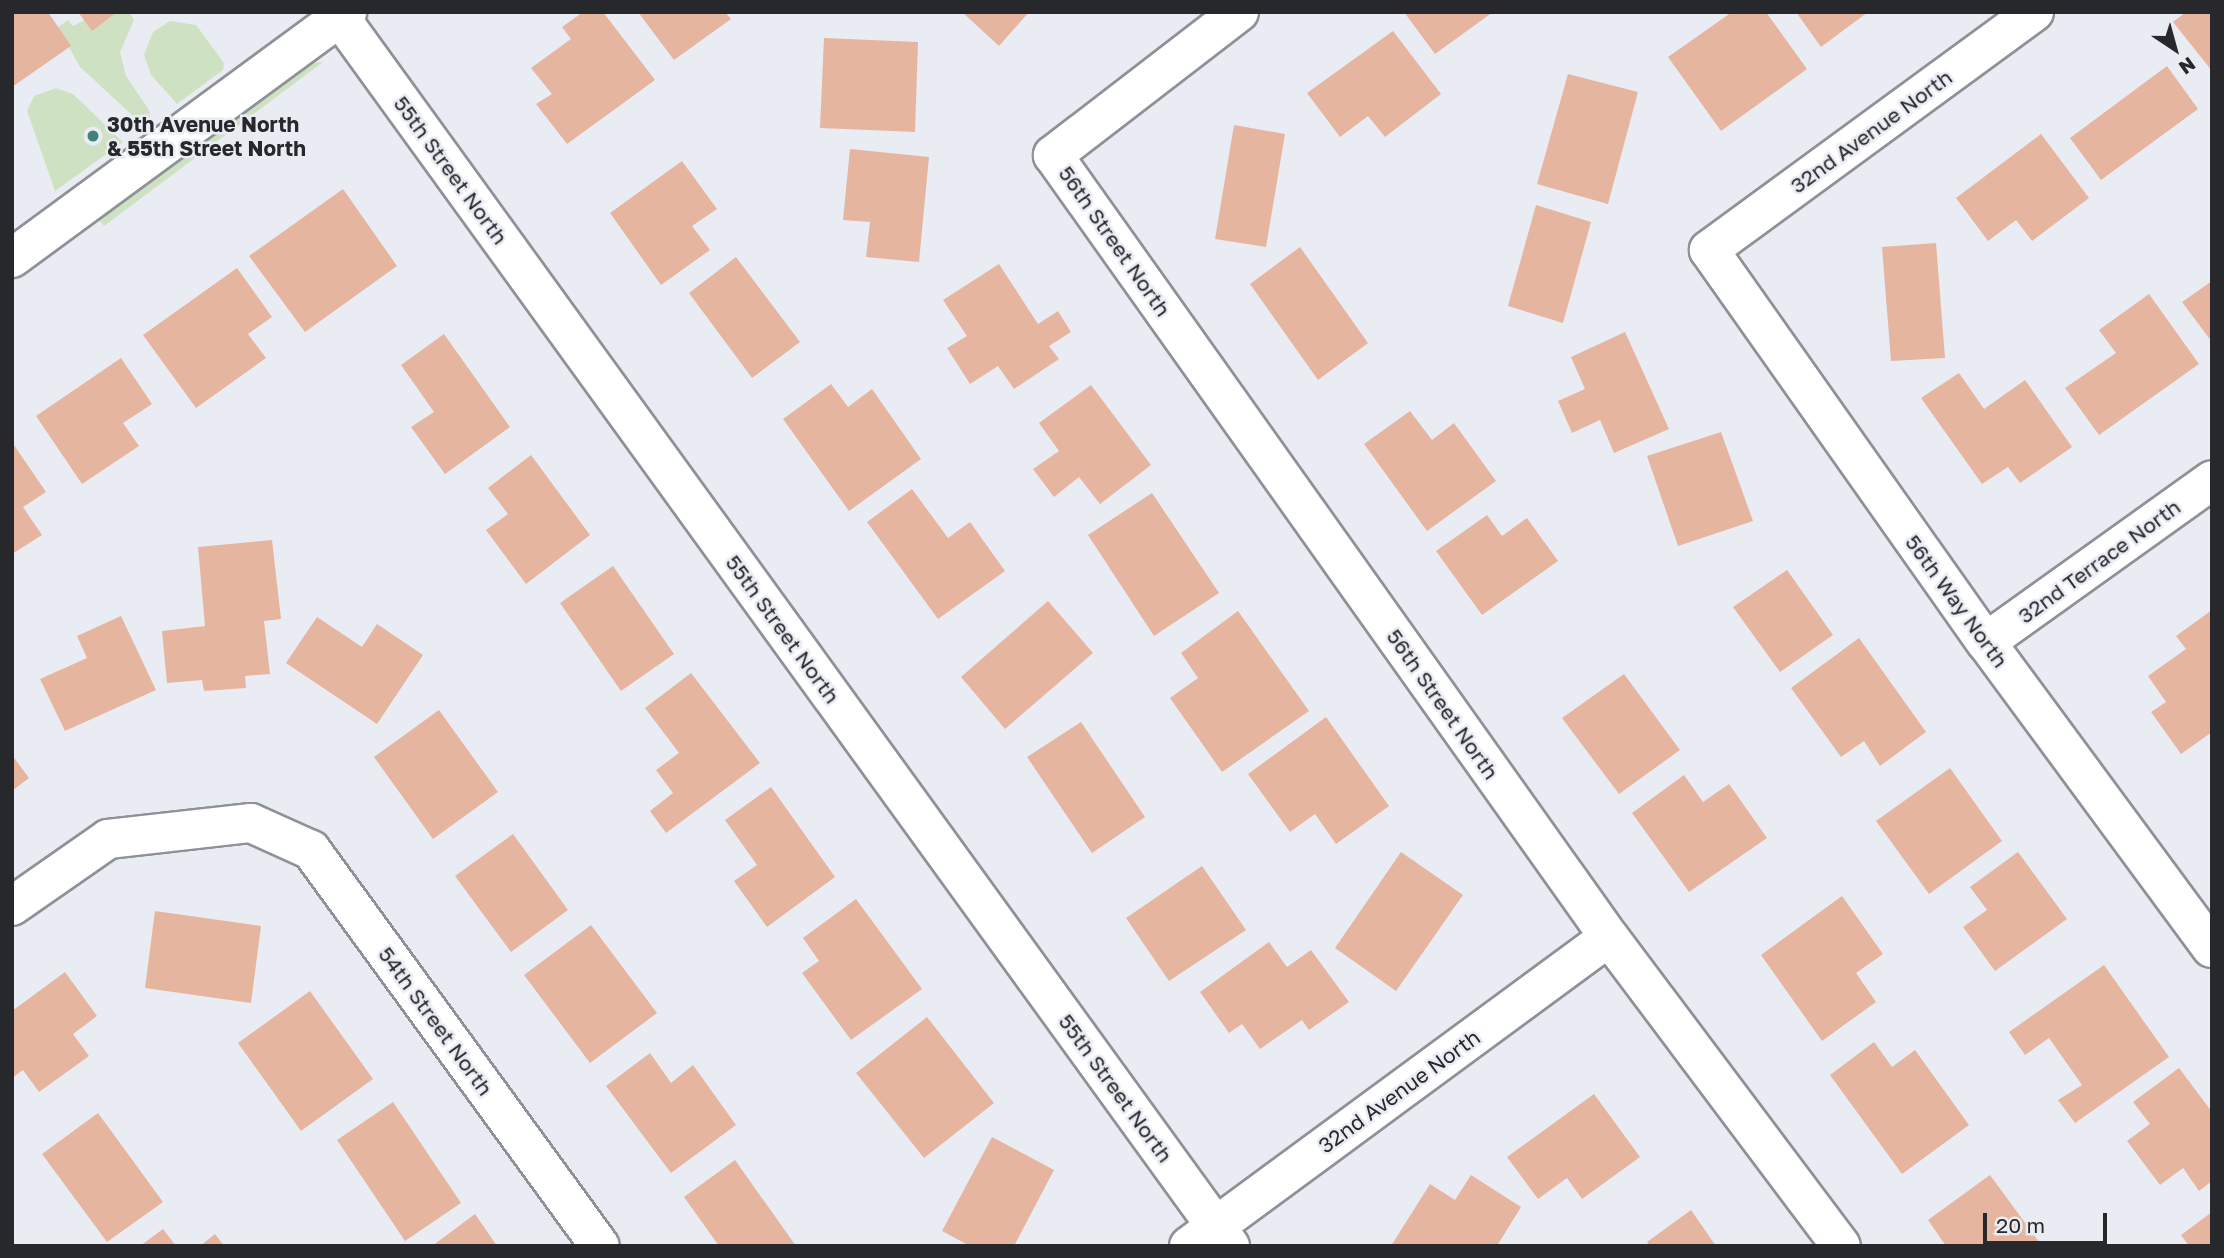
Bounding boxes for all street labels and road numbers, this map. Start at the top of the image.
street label: 32nd Avenue North [1785,64,1957,198]
street label: 55th Street North [389,91,513,249]
street label: 56th Street North [1054,161,1176,321]
street label: 32nd Terrace North [2013,494,2185,628]
street label: 56th Way North [1900,530,2014,672]
street label: 55th Street North [721,550,845,708]
street label: 56th Street North [1382,624,1504,784]
street label: 54th Street North [374,942,498,1100]
street label: 55th Street North [1054,1009,1178,1167]
street label: 32nd Avenue North [1313,1024,1485,1158]

